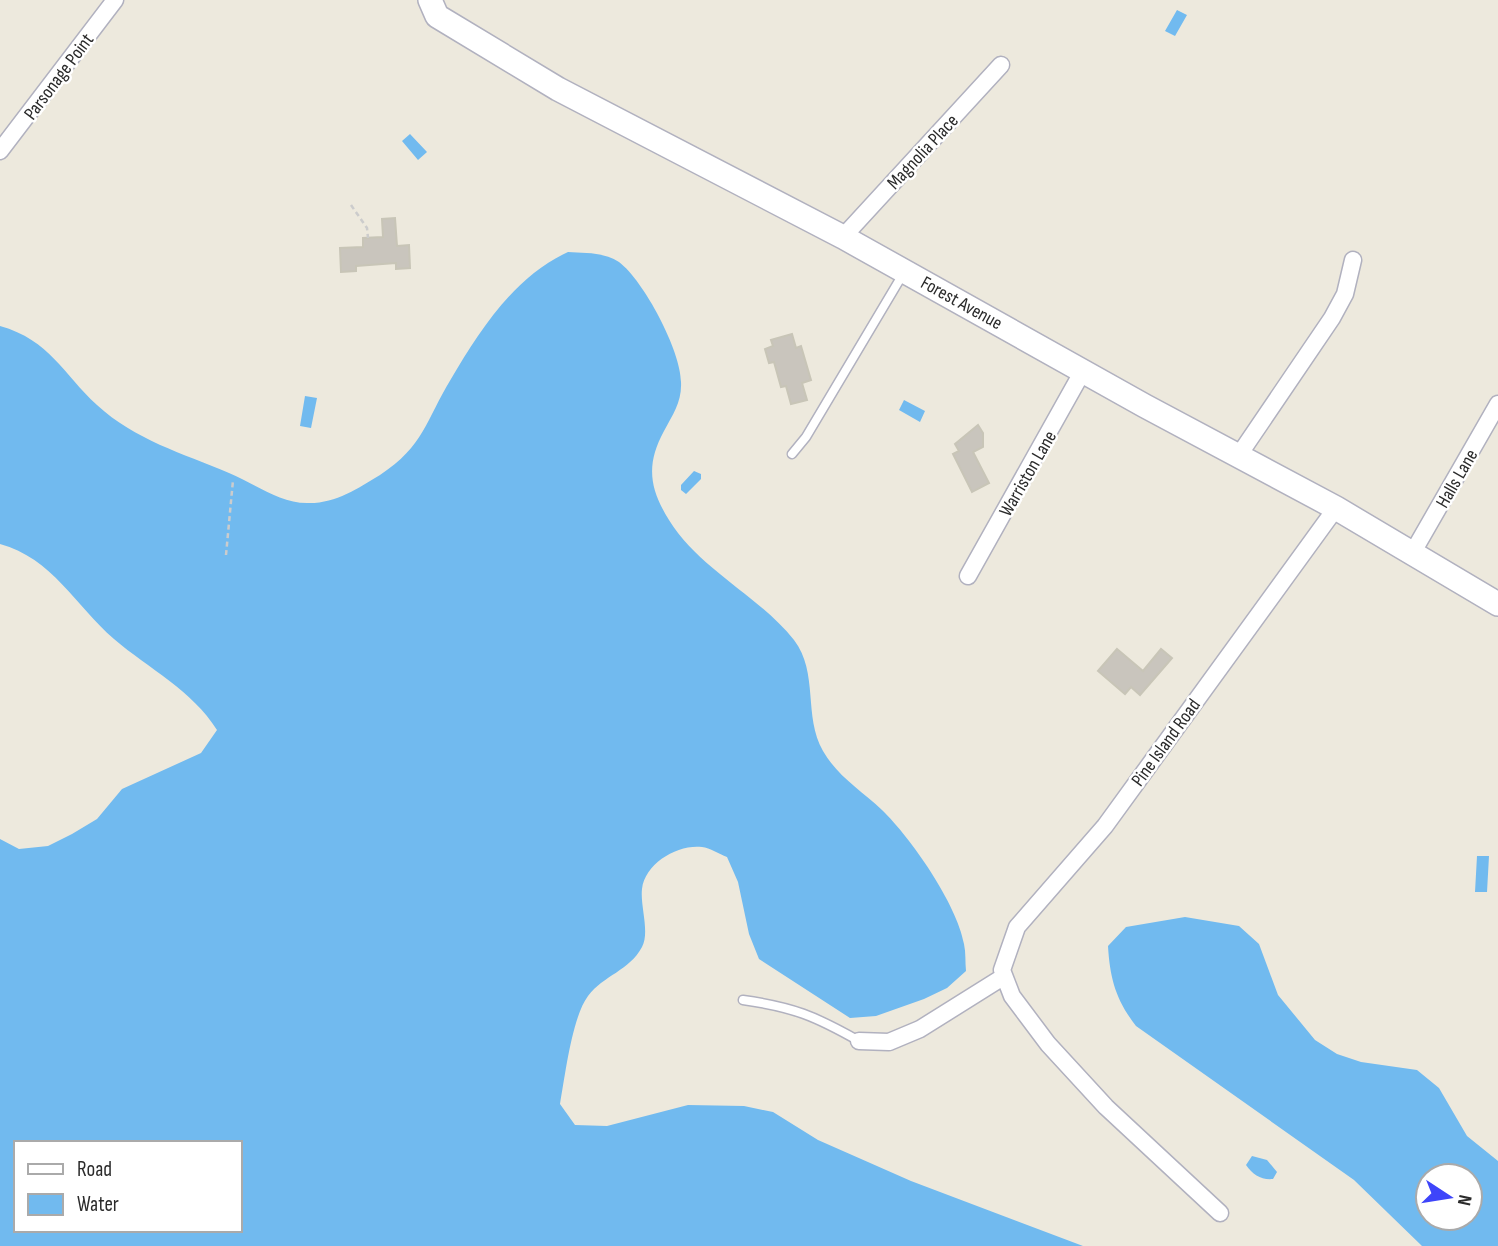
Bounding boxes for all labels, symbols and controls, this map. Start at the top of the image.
street label: Parsonage Point [19,29,99,125]
street label: Magnolia Place [883,110,964,194]
street label: Forest Avenue [916,272,1006,335]
street label: Warriston Lane [995,427,1062,521]
street label: Halls Lane [1431,445,1483,512]
street label: Pine Island Road [1127,695,1206,791]
legend [14,1141,242,1232]
text: Road [77,1157,112,1182]
north arrow [1414,1162,1484,1232]
text: Water [77,1192,119,1217]
text: N [1452,1193,1476,1208]

